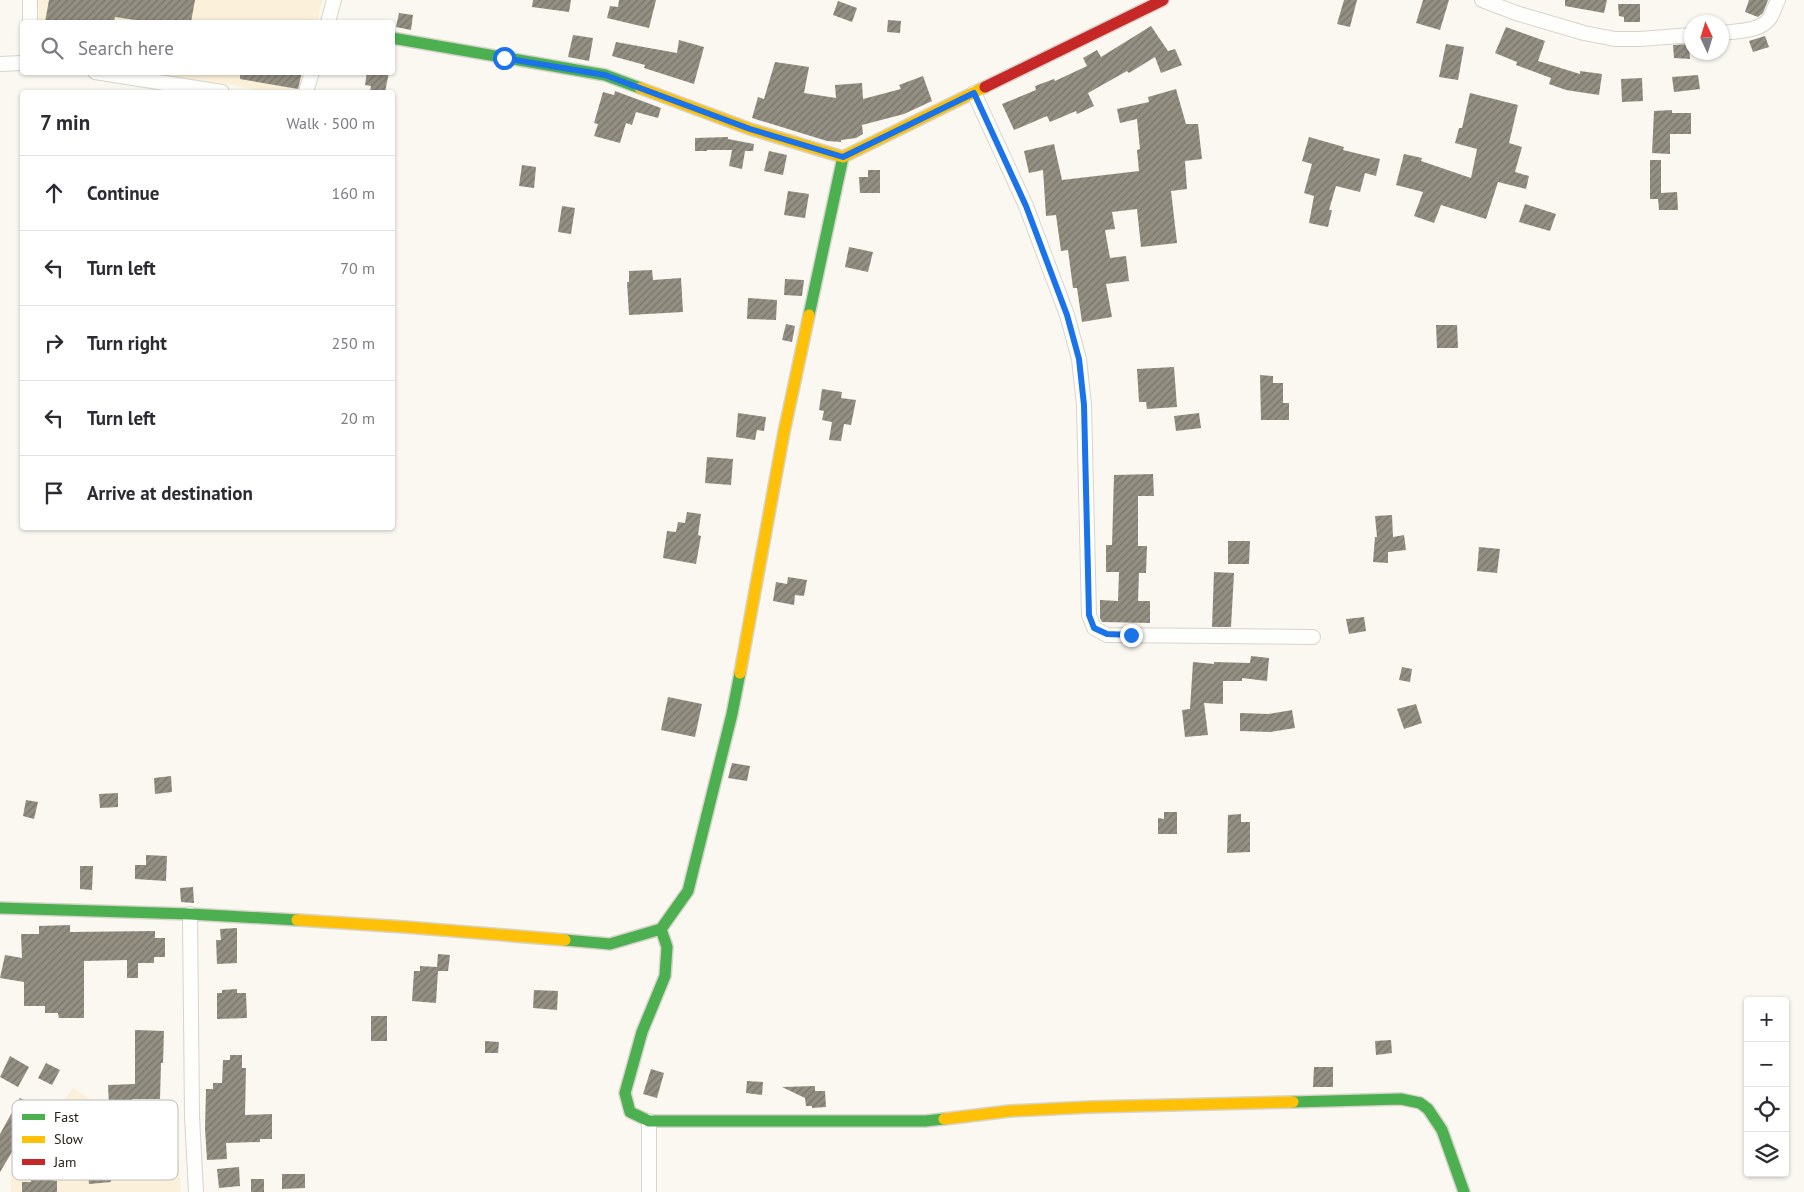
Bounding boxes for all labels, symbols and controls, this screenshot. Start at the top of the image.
north arrow [1684,15,1729,60]
search box [20,20,395,75]
icon: search [38,34,66,62]
text: Search here [78,36,174,60]
route start [493,47,516,70]
text: 7 min [40,109,90,136]
text: Walk · 500 m [286,113,375,133]
icon: ahead [40,179,68,207]
text: Continue [87,181,159,205]
text: 160 m [332,183,375,203]
icon: left [40,254,68,282]
text: Turn left [87,256,156,280]
text: 70 m [340,258,375,278]
icon: right [40,329,68,357]
text: Turn right [87,331,167,355]
text: 250 m [332,333,375,353]
icon: left [40,404,68,432]
text: Turn left [87,406,156,430]
text: 20 m [340,408,375,428]
icon: arrive [40,479,68,507]
text: Arrive at destination [87,481,253,505]
route end [1120,624,1143,647]
map controls [1744,997,1789,1177]
button: + [1744,997,1789,1042]
button: − [1744,1042,1789,1087]
button: locate [1744,1087,1789,1132]
legend [12,1100,178,1180]
text: Fast [54,1108,79,1126]
text: Slow [54,1130,84,1148]
button: layers [1744,1132,1789,1177]
text: Jam [53,1153,76,1171]

